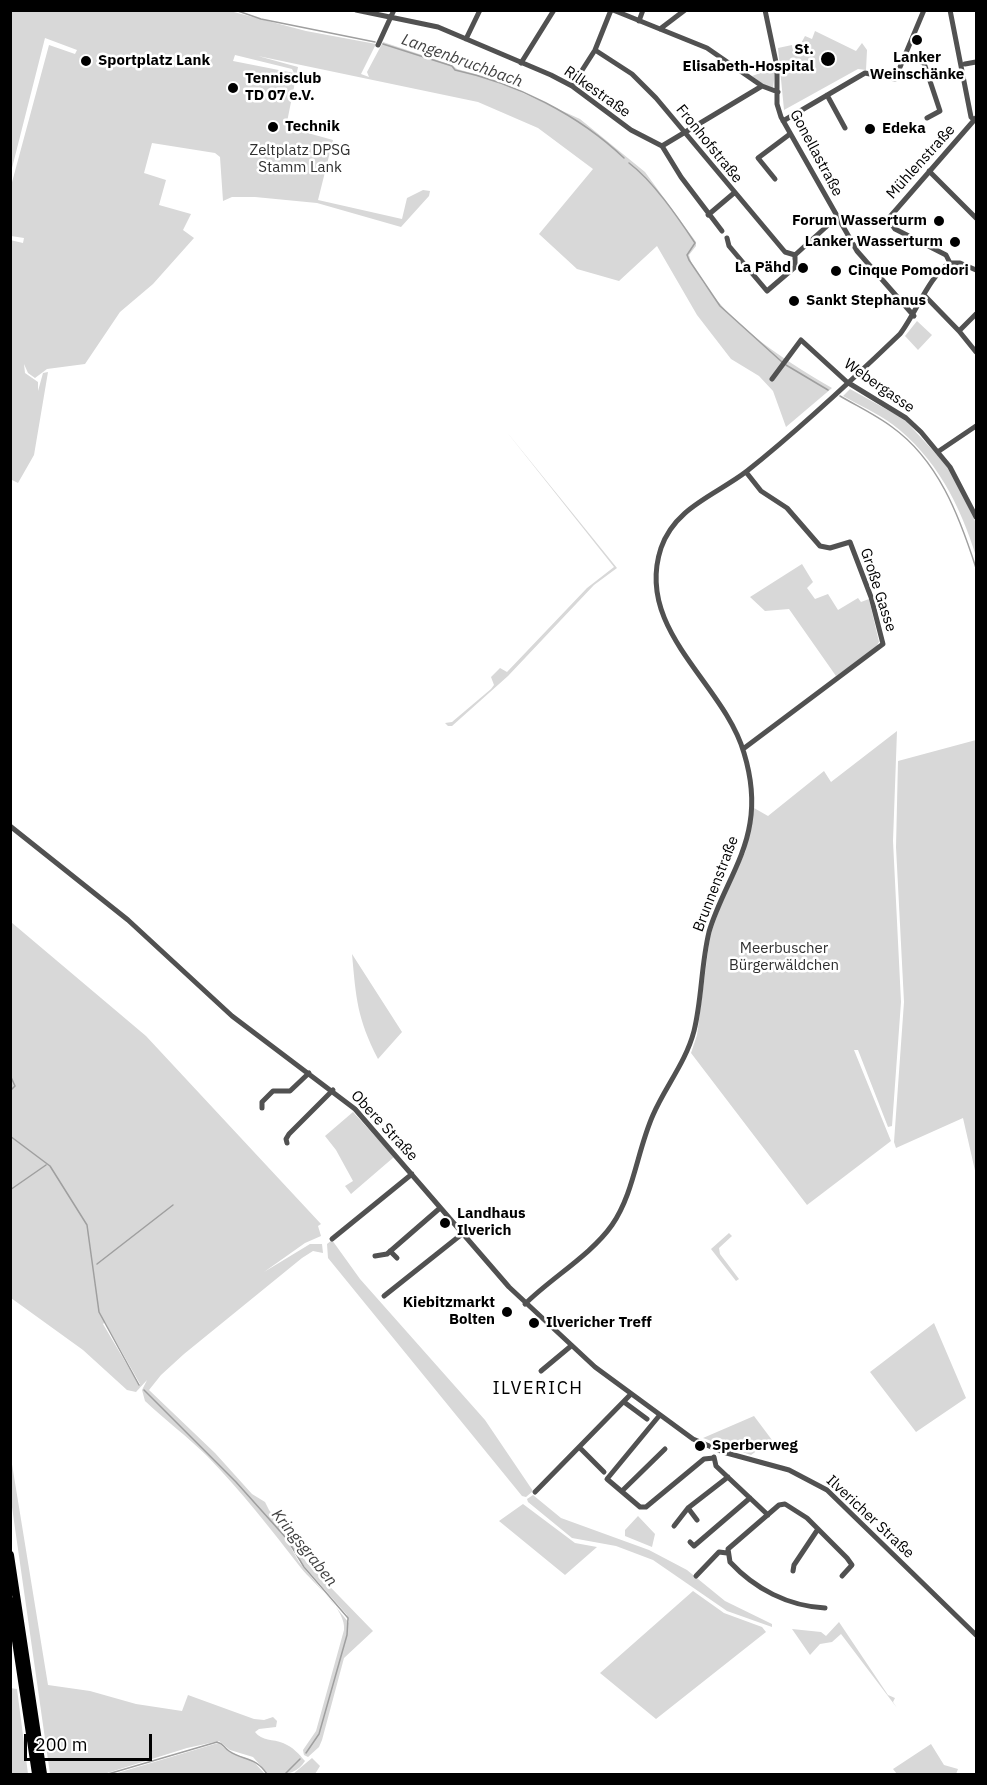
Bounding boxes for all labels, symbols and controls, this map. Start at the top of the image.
water label: Langenbruchbach [399,30,525,92]
marker: Lanker Weinschänke [910,33,924,47]
place label: St. Elisabeth-Hospital [683,41,814,76]
place label: Lanker Weinschänke [870,49,964,84]
marker: St. Elisabeth-Hospital [819,50,837,68]
place label: Sportplatz Lank [98,52,210,70]
marker: Sportplatz Lank [79,54,93,68]
street label: Rilkestraße [560,63,634,121]
place label: Tennisclub TD 07 e.V. [245,70,321,105]
marker: Tennisclub TD 07 e.V. [226,81,240,95]
street label: Fronhofstraße [672,101,746,187]
street label: Gonellastraße [786,107,846,199]
place label: Technik [285,118,340,136]
marker: Technik [266,120,280,134]
place label: Edeka [882,120,926,138]
street label: Mühlenstraße [883,121,959,203]
marker: Edeka [863,122,877,136]
park label: Zeltplatz DPSG Stamm Lank [250,142,350,177]
place label: Forum Wasserturm [792,212,927,230]
marker: Forum Wasserturm [932,214,946,228]
place label: Lanker Wasserturm [805,233,943,251]
marker: Lanker Wasserturm [948,235,962,249]
place label: La Pähd [735,259,791,277]
marker: La Pähd [796,261,810,275]
place label: Cinque Pomodori [848,262,969,280]
marker: Cinque Pomodori [829,264,843,278]
place label: Sankt Stephanus [806,292,926,310]
marker: Sankt Stephanus [787,294,801,308]
street label: Webergasse [840,355,918,417]
street label: Große Gasse [856,546,900,634]
street label: Brunnenstraße [689,833,743,935]
park label: Meerbuscher Bürgerwäldchen [729,940,839,975]
street label: Obere Straße [347,1087,421,1165]
place label: Landhaus Ilverich [457,1205,526,1240]
marker: Landhaus Ilverich [438,1216,452,1230]
place label: Kiebitzmarkt Bolten [403,1294,495,1329]
marker: Kiebitzmarkt Bolten [500,1305,514,1319]
place label: Ilvericher Treff [546,1314,652,1332]
marker: Ilvericher Treff [527,1316,541,1330]
district label: ILVERICH [492,1378,584,1400]
place label: Sperberweg [712,1437,798,1455]
marker: Sperberweg [693,1439,707,1453]
street label: Ilvericher Straße [822,1472,918,1562]
water label: Kringsgraben [267,1506,341,1590]
scale bar [27,1722,154,1760]
text: 200 m [35,1733,87,1756]

